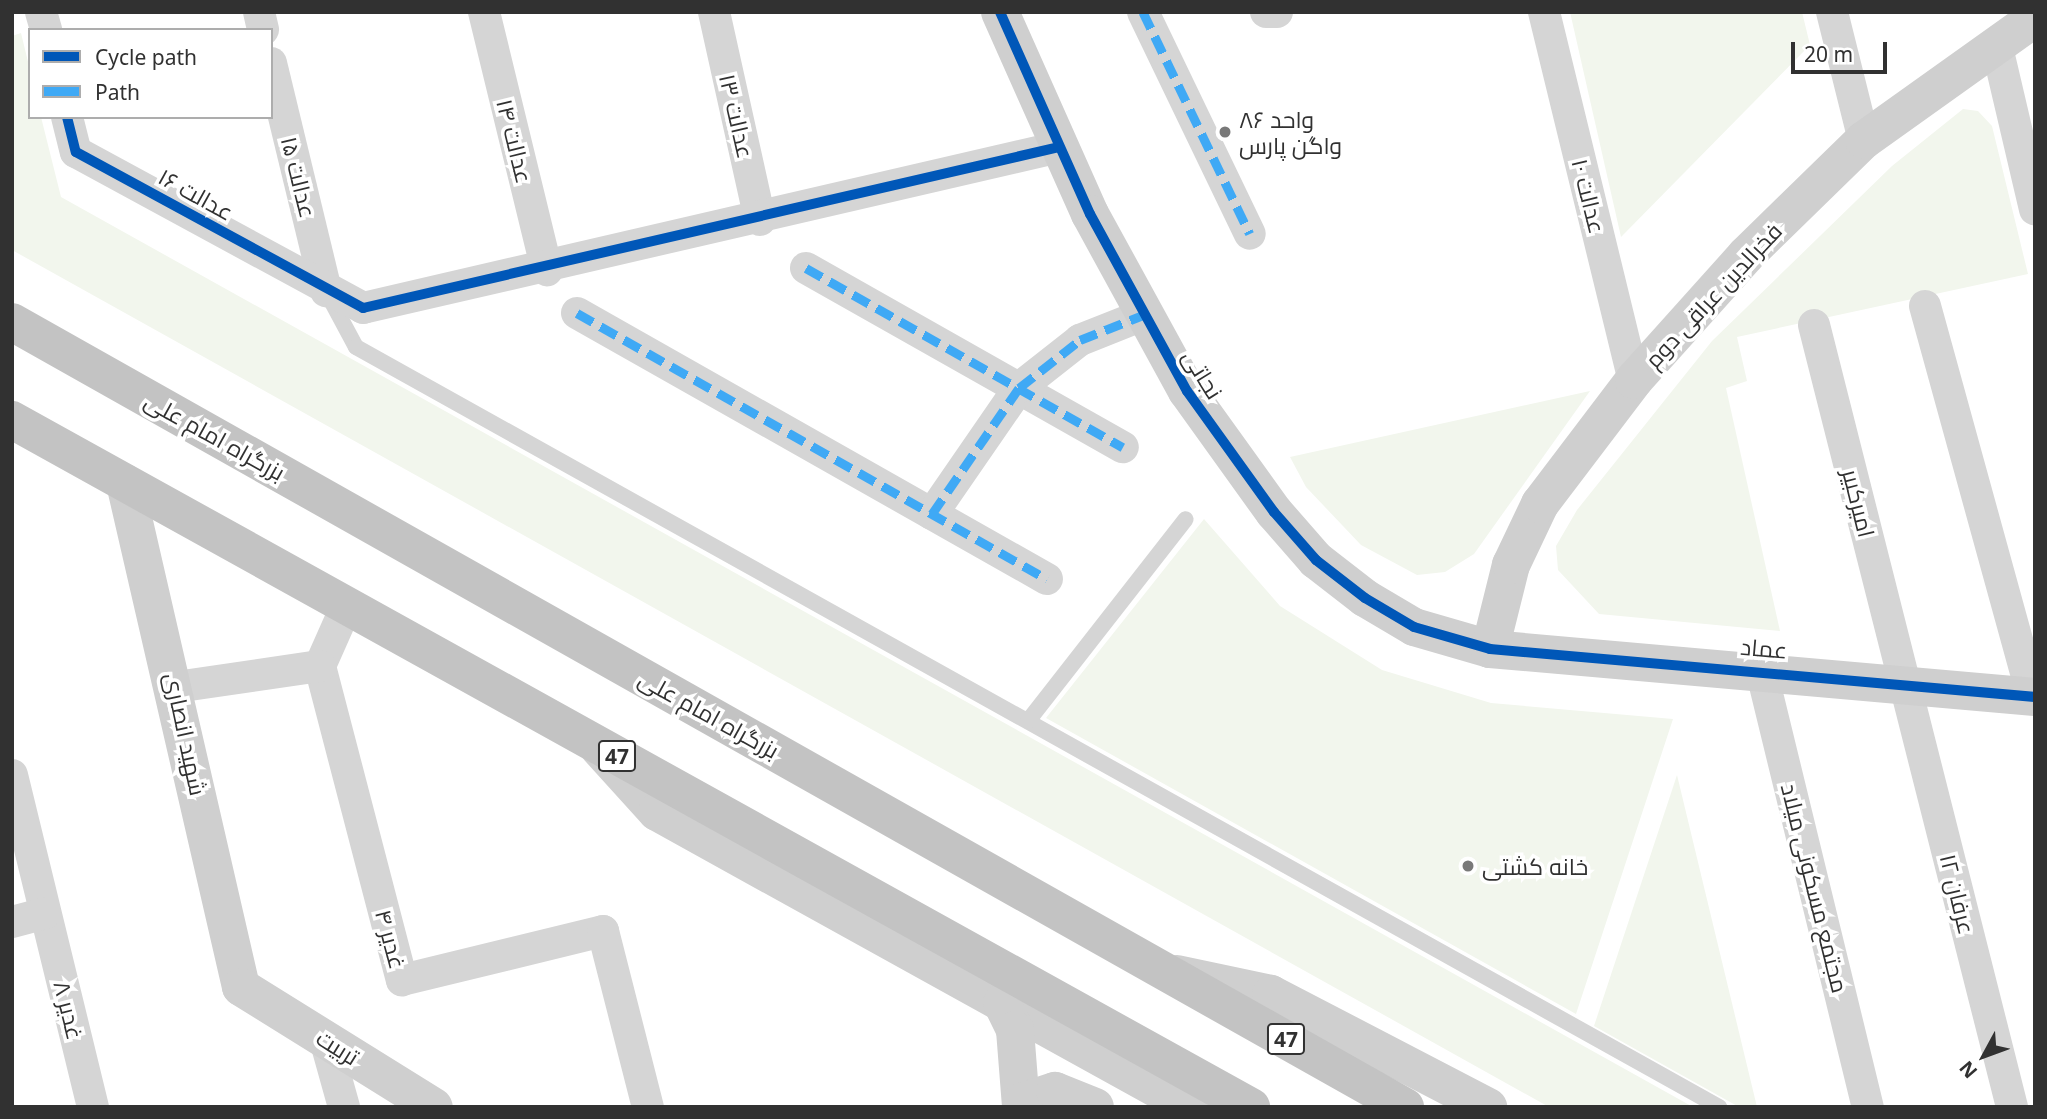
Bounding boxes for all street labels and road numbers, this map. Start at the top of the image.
street label: عدالت ۱۳ [714,71,760,161]
street label: عدالت ۱۴ [491,96,539,186]
street label: عدالت ۱۵ [276,133,322,221]
street label: عدالت ۱۰ [1566,156,1612,236]
street label: عدالت ۱۶ [154,162,238,226]
street label: فخرالدین عراقی دوم [1639,217,1787,373]
street label: نجاتی [1177,344,1229,404]
street label: بزرگراه امام علی [140,386,290,486]
street label: امیرکبیر [1837,466,1881,540]
street label: عماد [1739,632,1789,664]
street label: بزرگراه امام علی [634,664,784,764]
street label: شهید انصاری [160,670,212,798]
road number: 47 [598,738,636,774]
street label: مجتمع مسکونی میلاد [1776,780,1854,996]
street label: عرفان ۱۲ [1935,851,1981,937]
street label: غدیر ۴ [370,906,412,972]
street label: غدیر ۸ [48,978,90,1042]
road number: 47 [1267,1021,1305,1056]
street label: تربیت [312,1023,364,1071]

